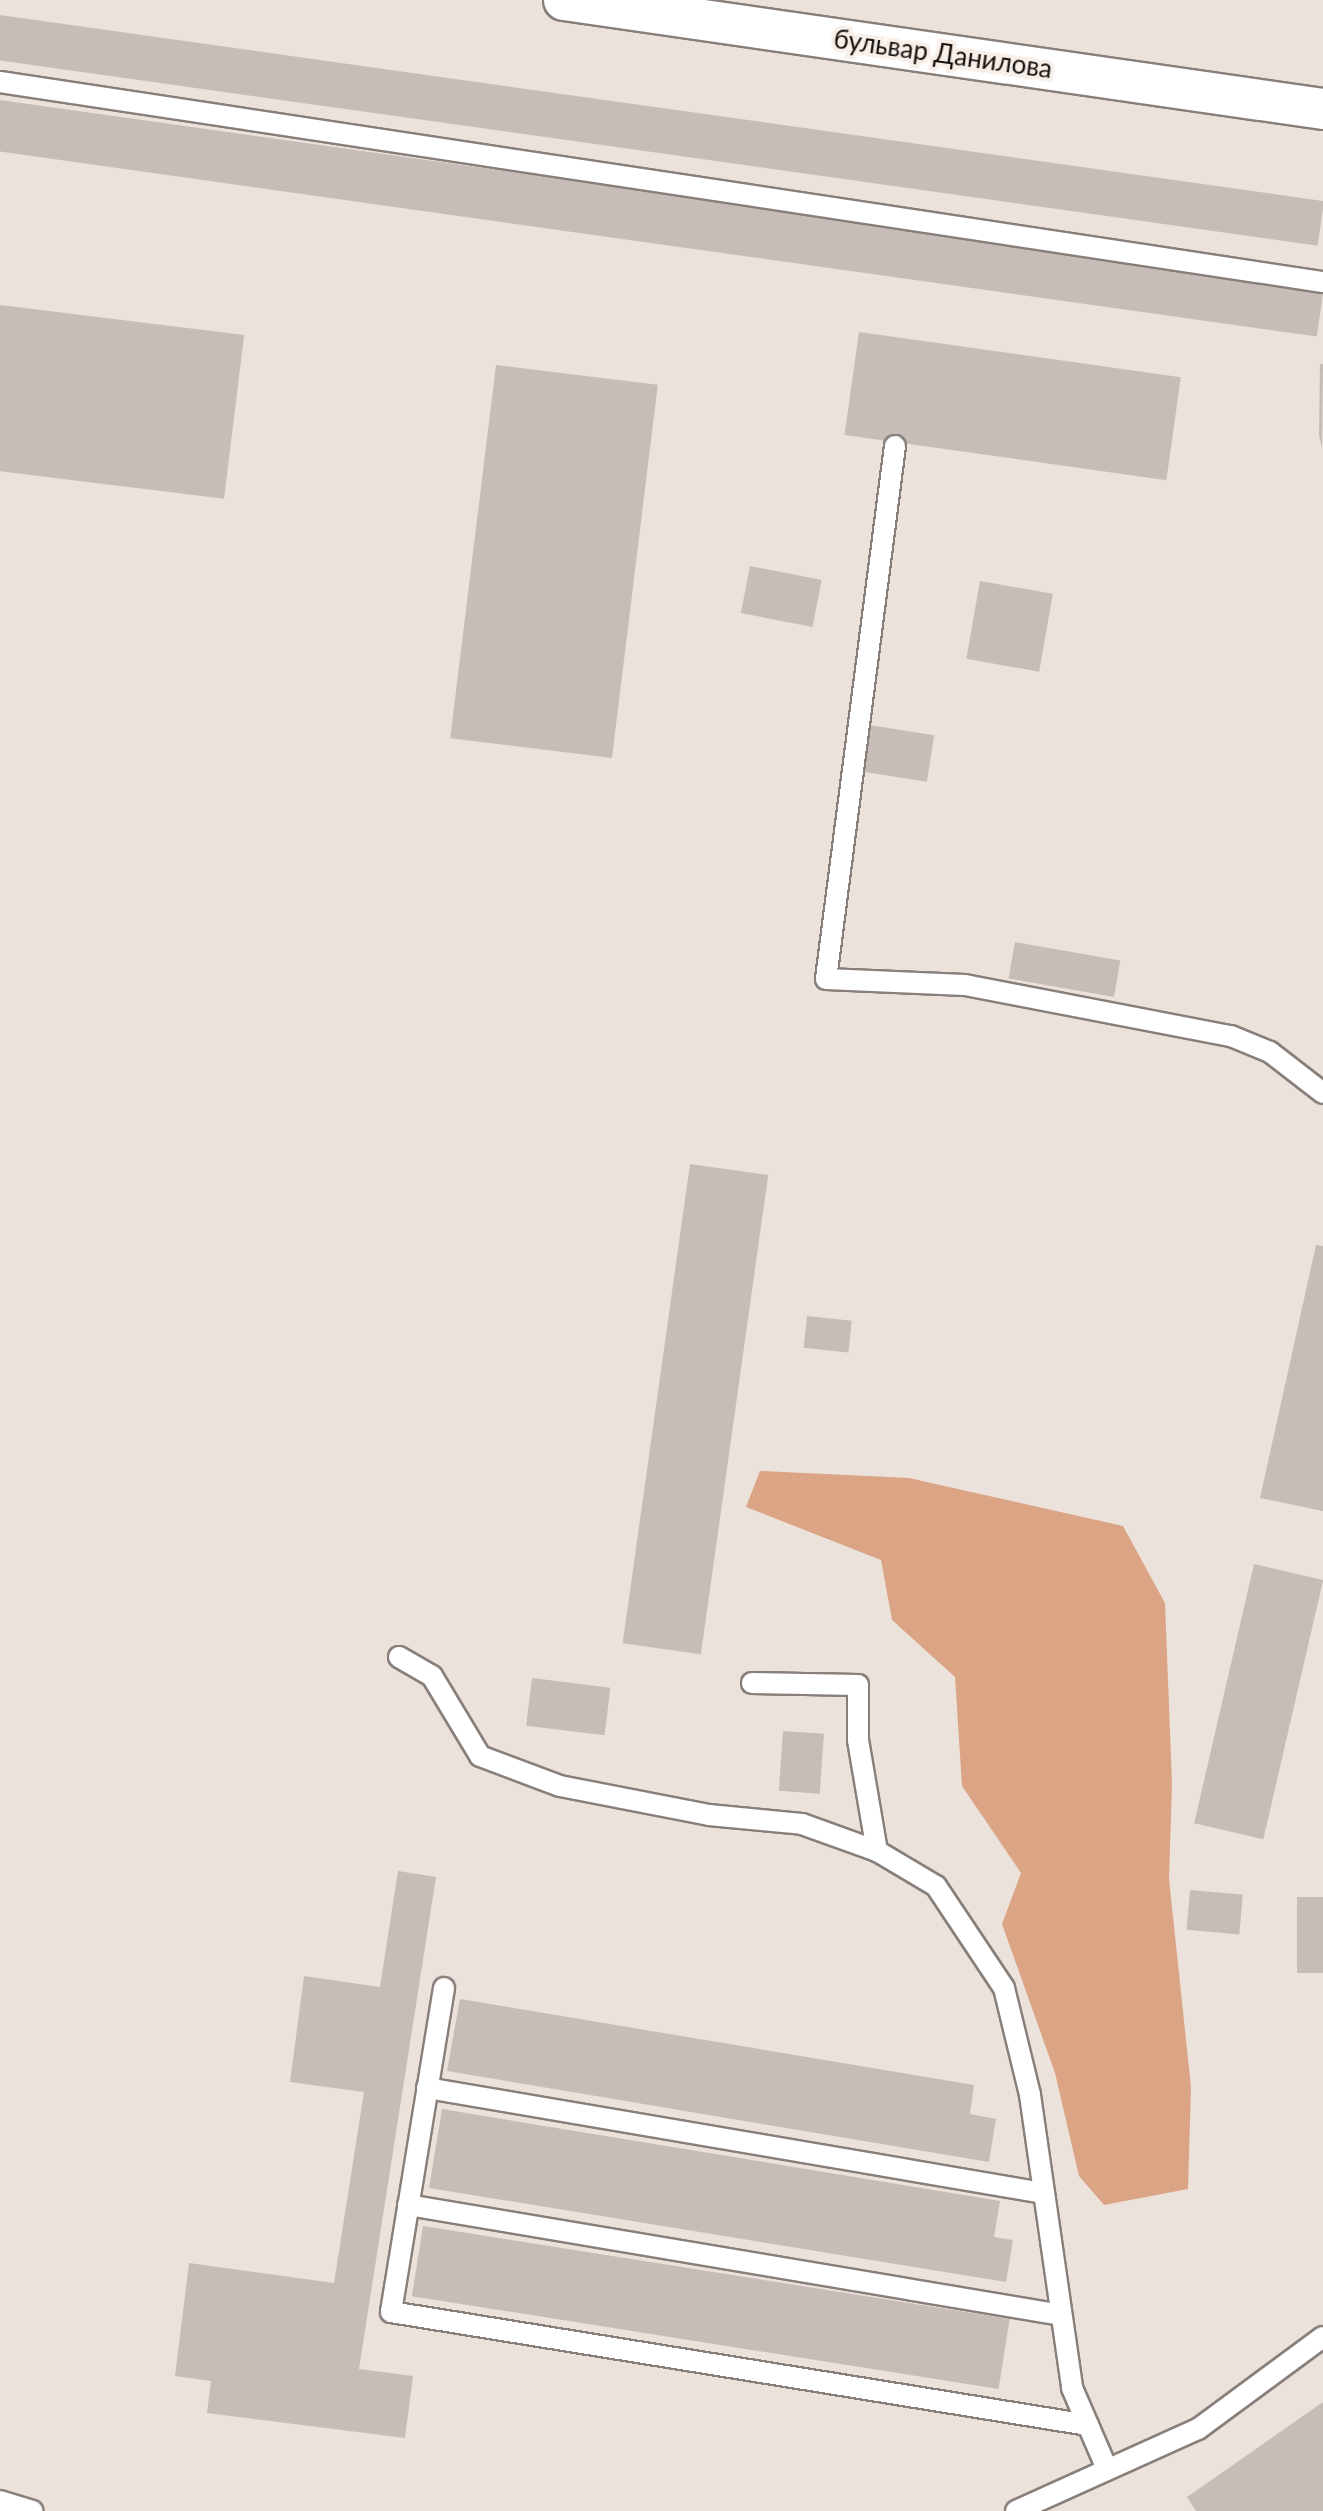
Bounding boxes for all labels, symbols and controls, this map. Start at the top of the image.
street label: бульвар Данилова [832,23,1054,85]

